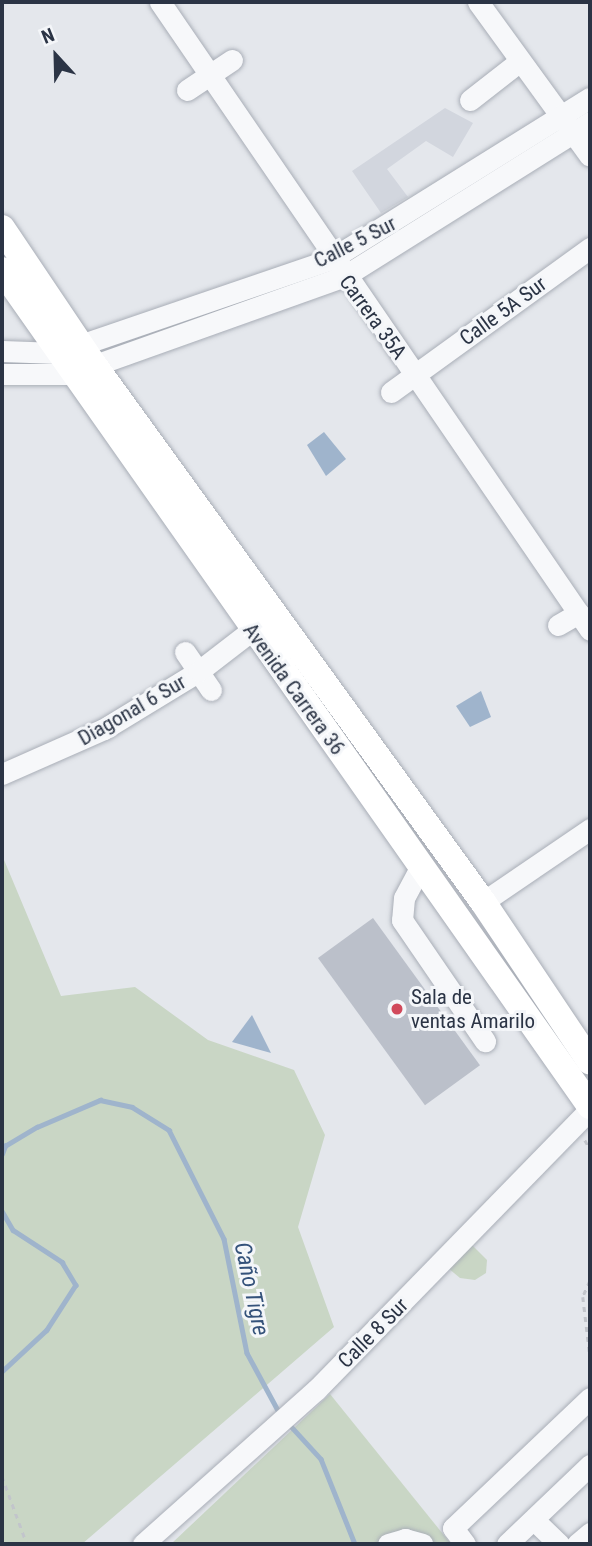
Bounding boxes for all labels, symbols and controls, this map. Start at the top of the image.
north arrow [21,21,91,91]
text: N [38,23,58,49]
street label: Calle 5 Sur [310,211,400,273]
street label: Carrera 35A [334,270,412,364]
street label: Calle 5A Sur [455,271,551,351]
street label: Avenida Carrera 36 [238,618,350,760]
street label: Diagonal 6 Sur [74,669,190,751]
place label: Sala de ventas Amarilo [411,984,535,1034]
marker: Sala de ventas Amarilo [389,1001,405,1017]
water label: Caño Tigre [228,1239,274,1339]
street label: Calle 8 Sur [333,1293,413,1373]

